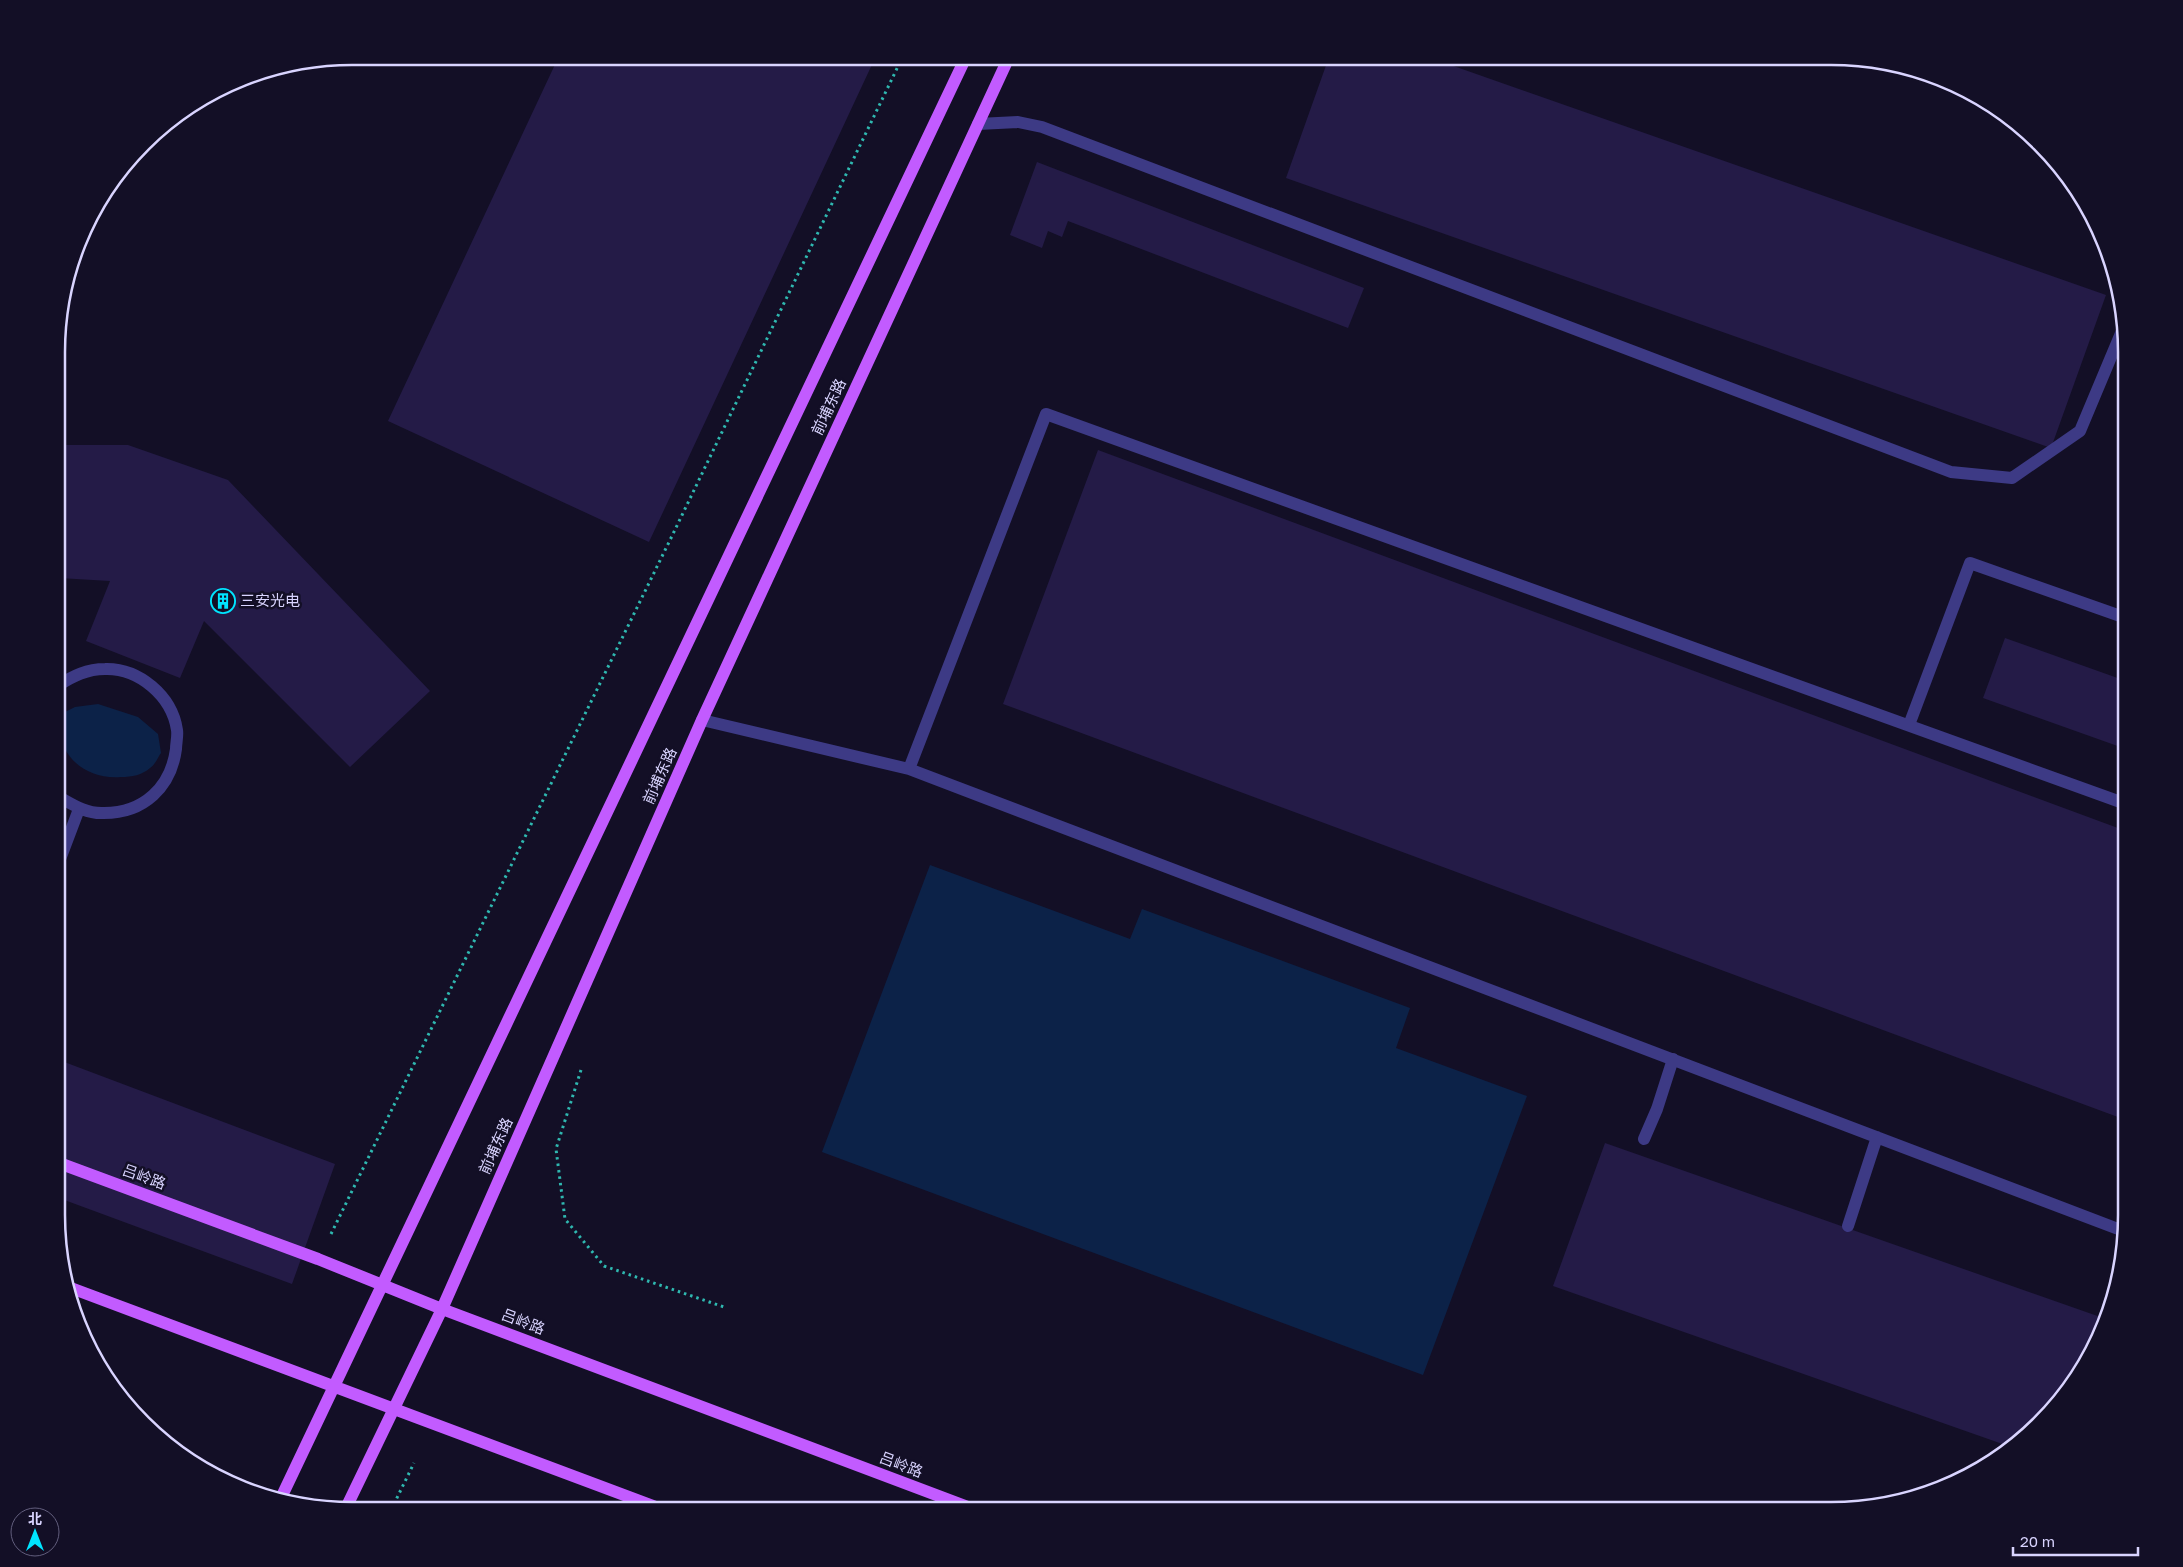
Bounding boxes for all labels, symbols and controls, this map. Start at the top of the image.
street label: 前埔东路 [807,376,849,438]
building icon: 三安光电 [210,588,236,614]
place label: 三安光电 [240,591,300,609]
street label: 前埔东路 [639,745,680,807]
street label: 前埔东路 [475,1115,516,1177]
street label: 吕岭路 [120,1160,169,1192]
street label: 吕岭路 [499,1305,548,1338]
street label: 吕岭路 [877,1448,926,1481]
north arrow [10,1507,60,1557]
text: 北 [28,1510,42,1527]
scale bar [2013,1524,2138,1556]
text: 20 m [2020,1532,2055,1550]

